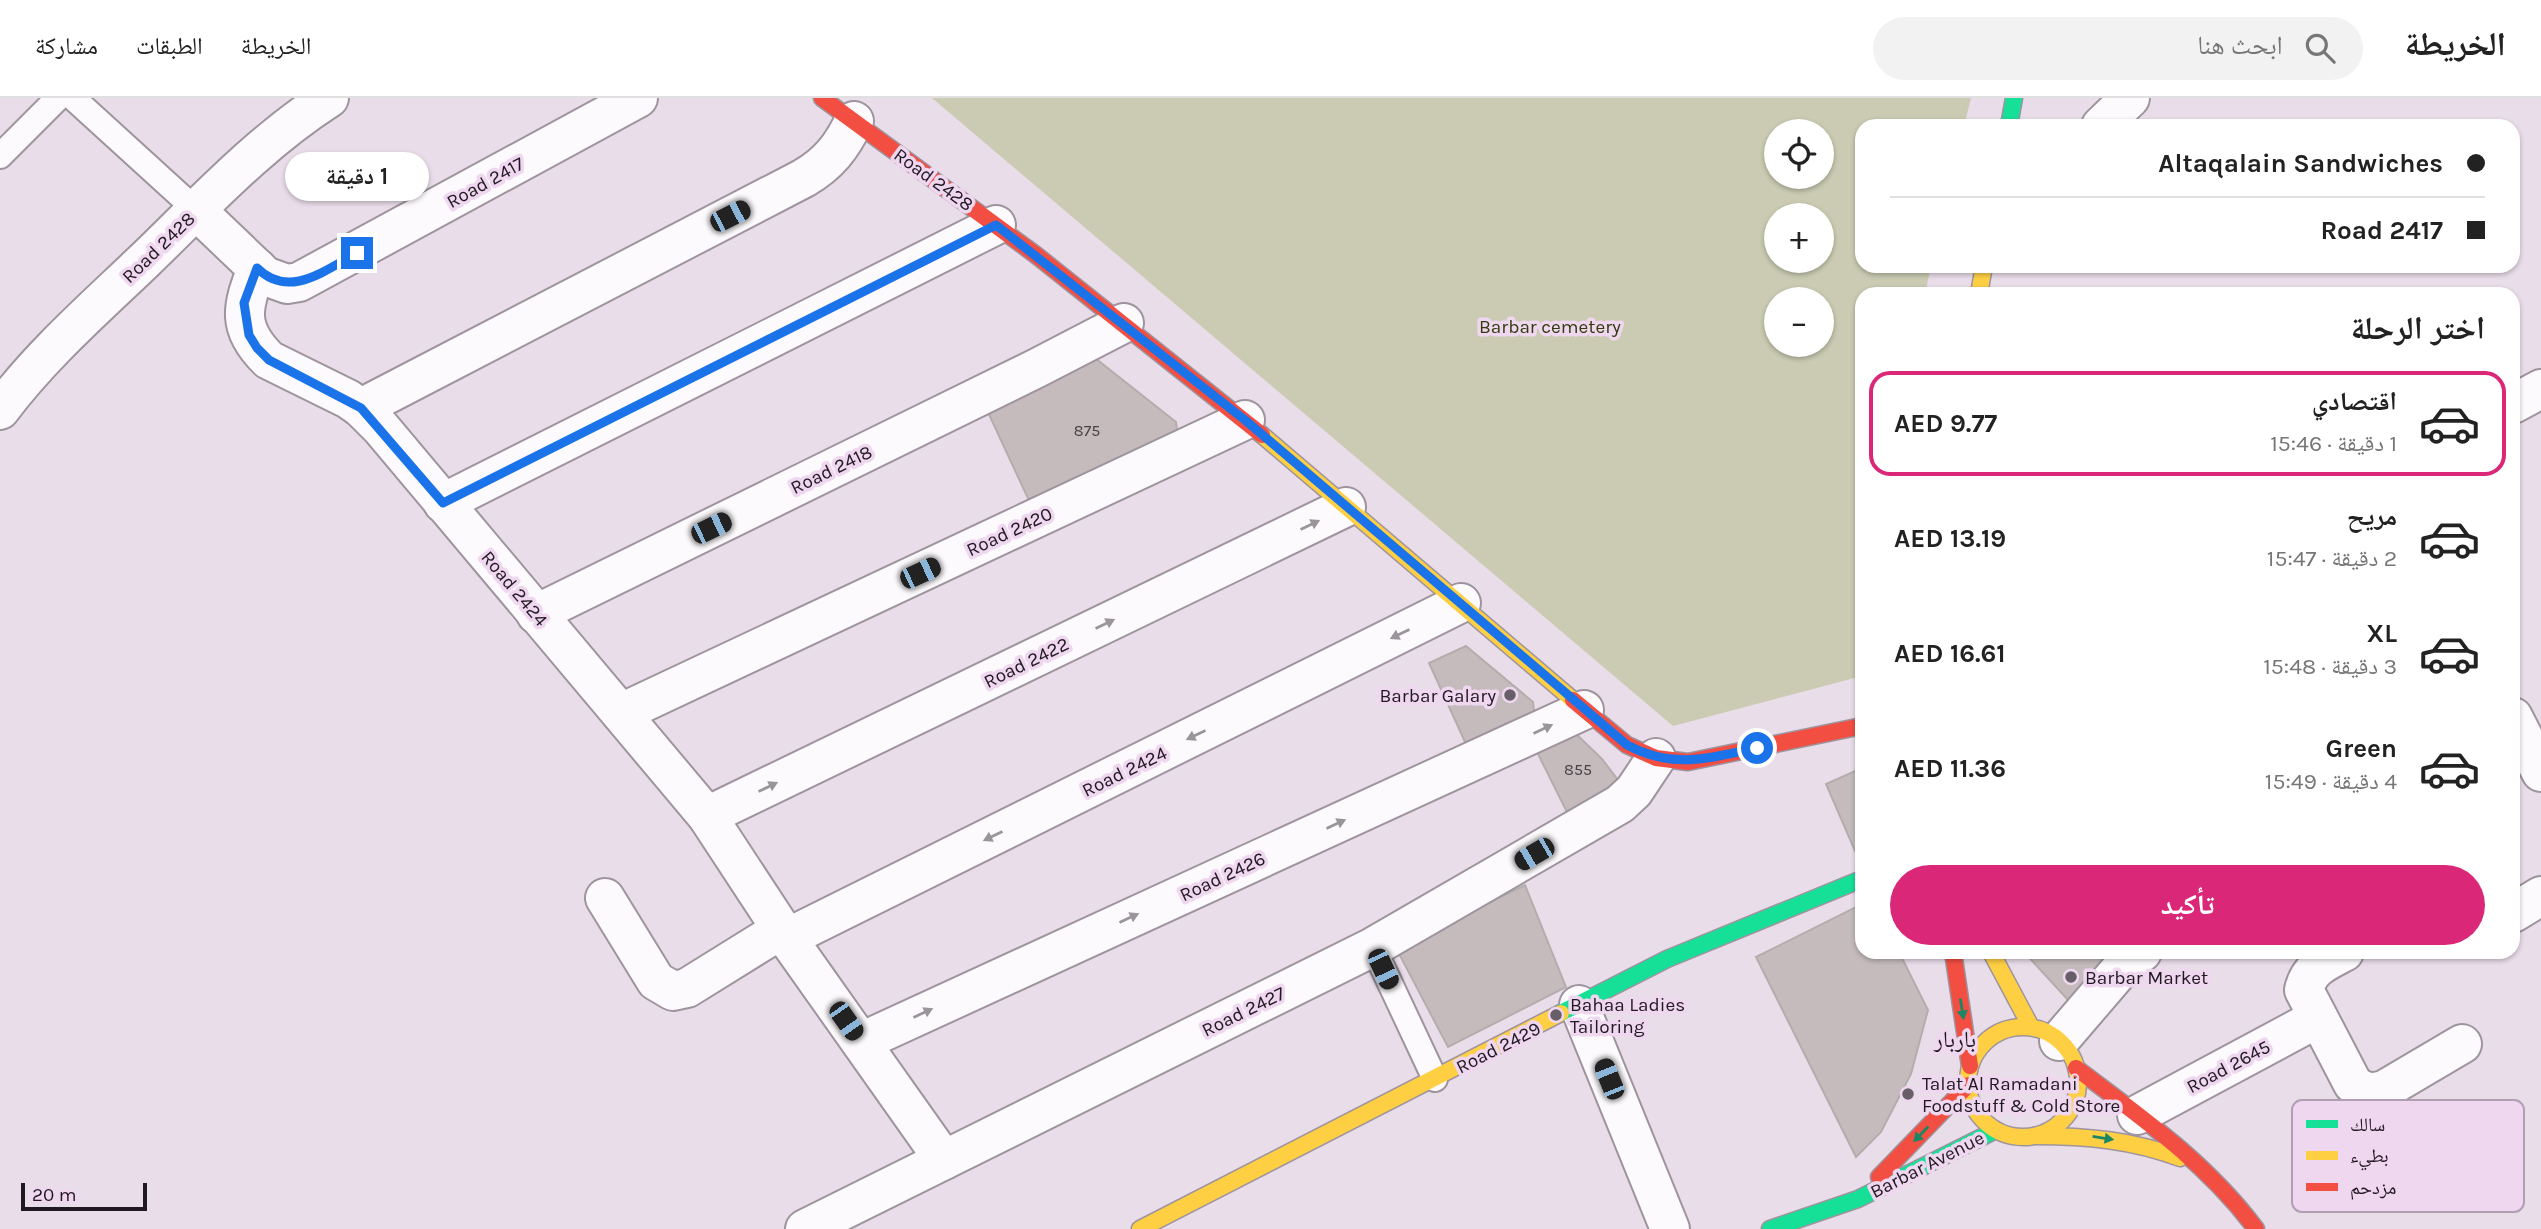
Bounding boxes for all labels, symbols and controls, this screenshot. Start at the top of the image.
search box [1873,17,2363,80]
text: الخريطة [2405,25,2506,63]
icon: search [2301,29,2339,67]
text: ابحث هنا [2197,30,2283,61]
text: مشاركة [35,32,98,60]
text: الطبقات [136,32,203,60]
text: الخريطة [241,32,311,60]
map controls [1764,119,1834,357]
button: locate [1764,119,1834,189]
street label: Road 2428 [890,144,977,216]
text: Altaqalain Sandwiches [2158,148,2443,179]
callout: 1 دقيقة [285,152,429,200]
street label: Road 2417 [443,153,528,213]
text: 1 دقيقة [326,163,388,190]
car [707,197,754,235]
button: + [1764,203,1834,273]
street label: Road 2428 [118,208,200,288]
text: Road 2417 [2320,215,2443,246]
route end [341,237,373,269]
button: − [1764,287,1834,357]
text: اختر الرحلة [2351,310,2485,347]
park label: Barbar cemetery [1479,316,1621,338]
text: اقتصادي [2312,386,2397,417]
icon: car [2418,392,2481,455]
text: AED 9.77 [1894,408,1997,439]
house number: 875 [1074,421,1100,440]
text: 1 دقيقة · 15:46 [2270,430,2397,457]
street label: Road 2418 [787,441,876,499]
text: مريح [2347,501,2397,532]
street label: Road 2420 [963,502,1056,561]
icon: car [2418,507,2481,570]
car [688,509,735,547]
one-way arrow [1300,519,1320,530]
text: AED 13.19 [1894,523,2006,554]
text: 2 دقيقة · 15:47 [2267,545,2397,572]
street label: Road 2424 [476,547,552,631]
car [897,555,944,591]
one-way arrow [1095,618,1115,629]
text: XL [2366,618,2397,649]
icon: car [2418,622,2481,685]
one-way arrow [1390,628,1410,639]
street label: Road 2422 [980,633,1073,693]
text: AED 16.61 [1894,638,2006,669]
text: 3 دقيقة · 15:48 [2263,653,2397,680]
place label: Barbar Galary [1380,685,1496,707]
marker: Barbar Galary [1502,687,1518,703]
one-way arrow [1533,723,1553,734]
one-way arrow [1186,729,1206,740]
route start [1741,732,1773,764]
text: Green [2325,733,2397,764]
icon: car [2418,737,2481,800]
street label: Road 2424 [1078,742,1171,802]
text: AED 11.36 [1894,753,2006,784]
house number: 855 [1564,760,1592,779]
text: 4 دقيقة · 15:49 [2265,768,2397,795]
one-way arrow [758,781,778,792]
one-way arrow [1326,818,1346,829]
one-way arrow [983,831,1003,842]
car [1511,834,1558,874]
street label: Road 2426 [1176,848,1269,906]
button: تأكيد [1890,865,2485,945]
one-way arrow [1119,913,1140,924]
car [1365,946,1402,992]
place label: Barbar Market [2085,967,2208,989]
marker: Barbar Market [2063,969,2079,985]
street label: Road 2427 [1198,982,1289,1041]
place label: Bahaa Ladies Tailoring [1570,994,1685,1038]
car [826,998,867,1044]
one-way arrow [1956,998,1967,1020]
marker: Bahaa Ladies Tailoring [1548,1007,1564,1023]
one-way arrow [913,1008,933,1019]
street label: Road 2429 [1453,1017,1544,1079]
district label: باربار [1933,1026,1976,1053]
street label: Road 2645 [2183,1036,2274,1098]
car [1592,1056,1627,1102]
place label: Talat Al Ramadani Foodstuff & Cold Store [1922,1073,2120,1117]
marker: Talat Al Ramadani Foodstuff & Cold Store [1900,1086,1916,1102]
legend [2292,1100,2524,1212]
text: سالك [2350,1114,2385,1136]
one-way arrow [1913,1125,1929,1142]
street label: Barbar Avenue [1867,1127,1988,1203]
one-way arrow [2092,1133,2114,1144]
text: بطيء [2350,1145,2389,1171]
text: مزدحم [2350,1177,2396,1200]
scale bar [21,1180,147,1212]
text: 20 m [32,1184,77,1206]

